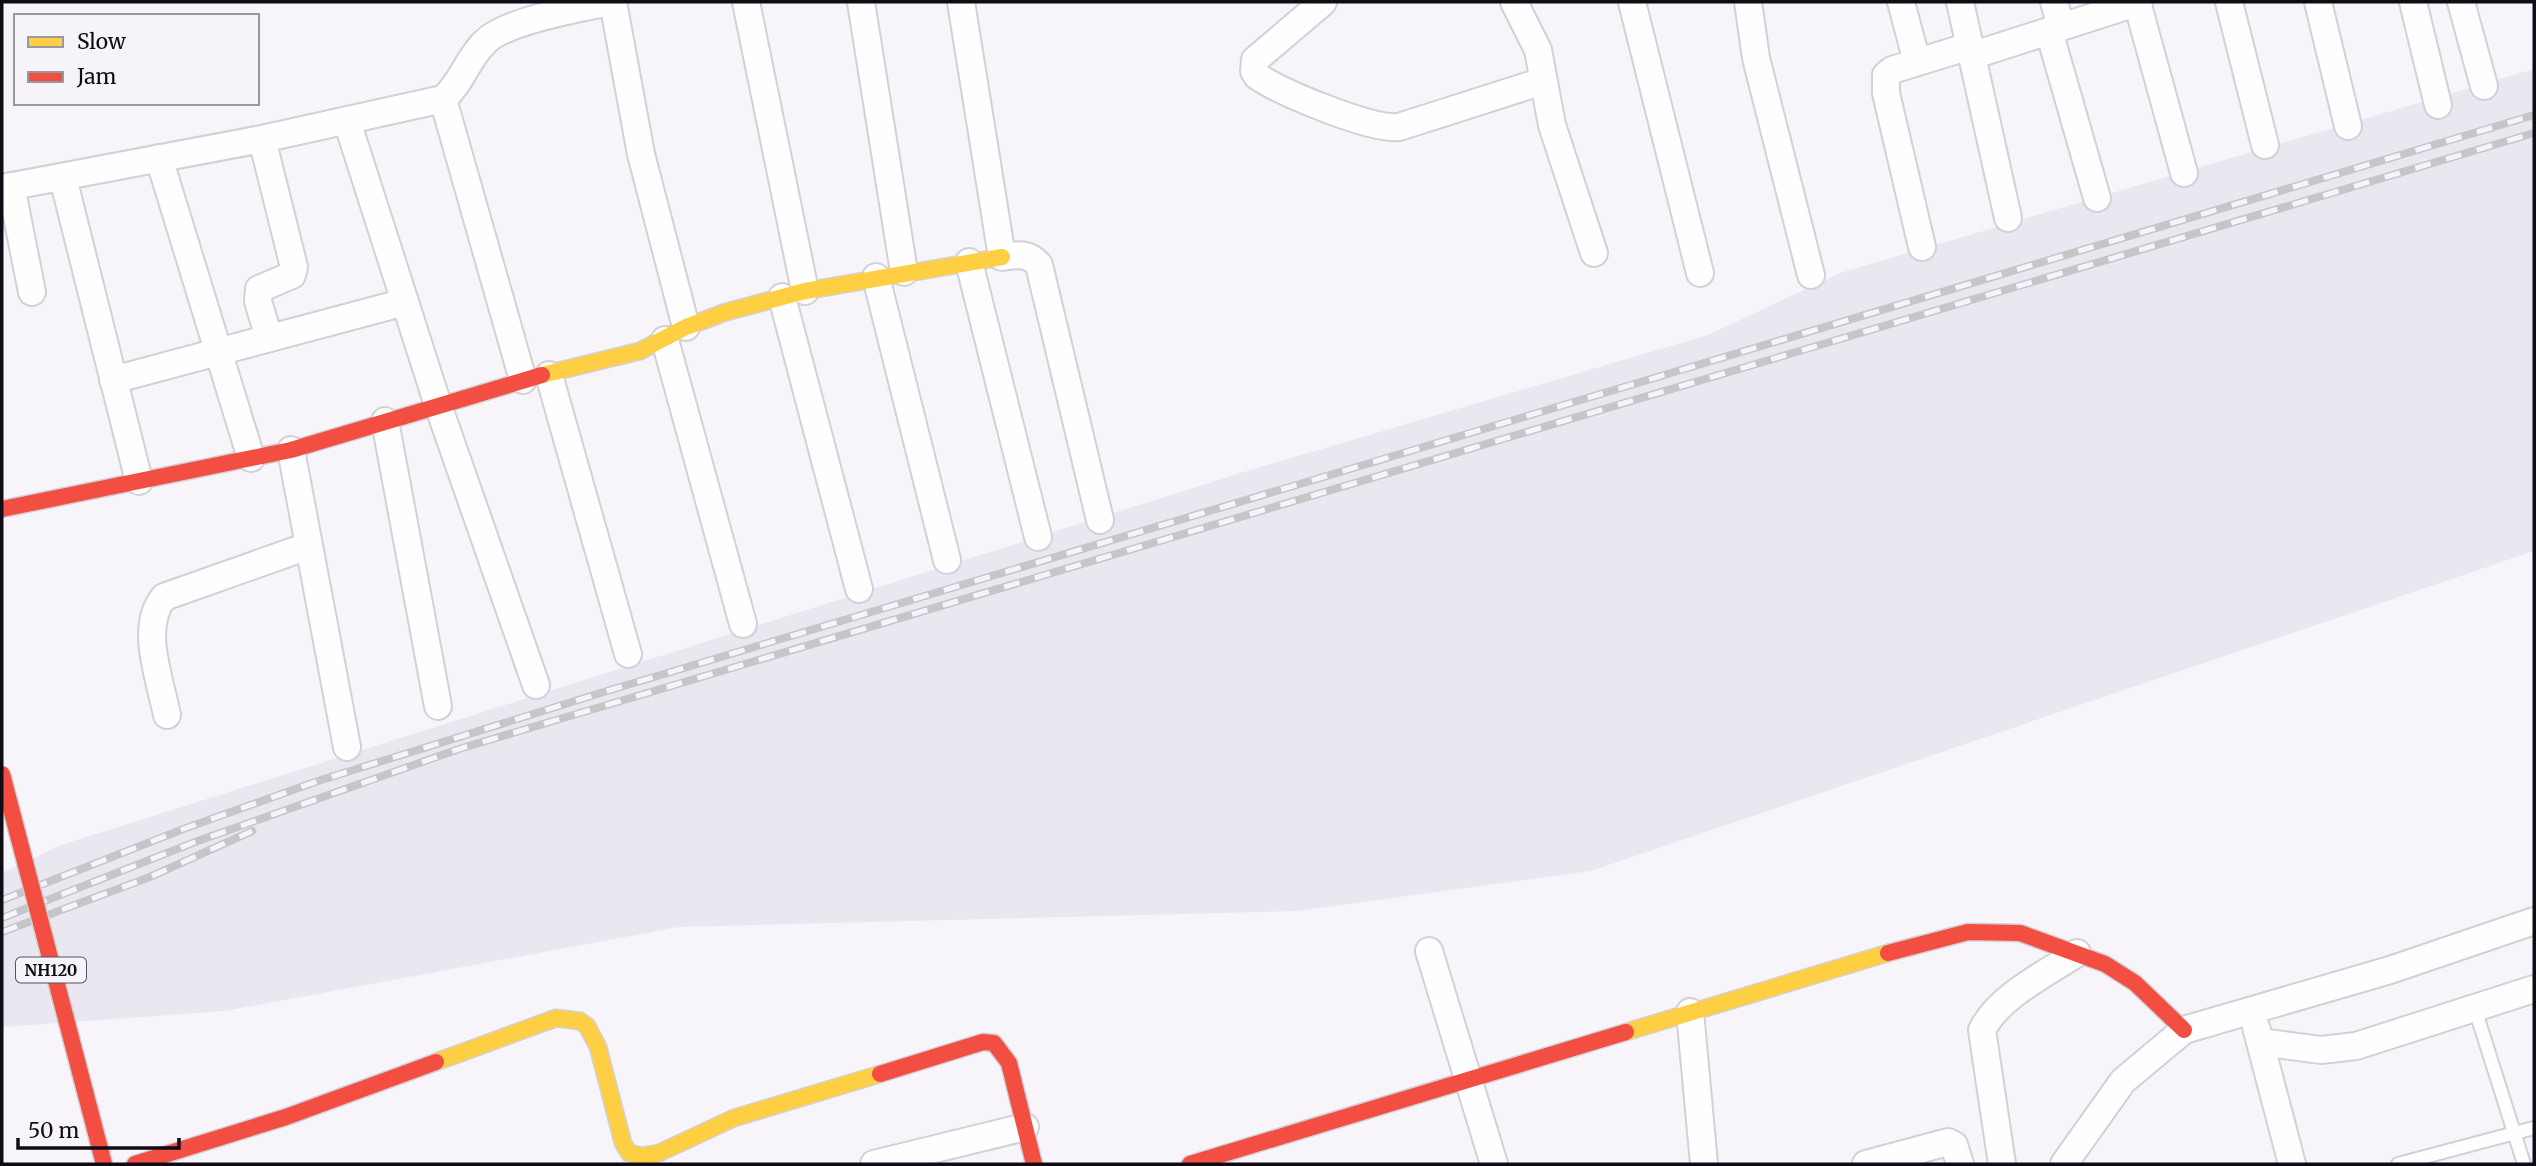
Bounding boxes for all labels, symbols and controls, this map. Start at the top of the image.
legend [14,14,259,105]
text: Slow [77,28,126,55]
text: Jam [76,63,116,90]
road number: NH120 [16,958,86,982]
scale bar [18,1106,178,1150]
text: 50 m [28,1117,79,1144]

